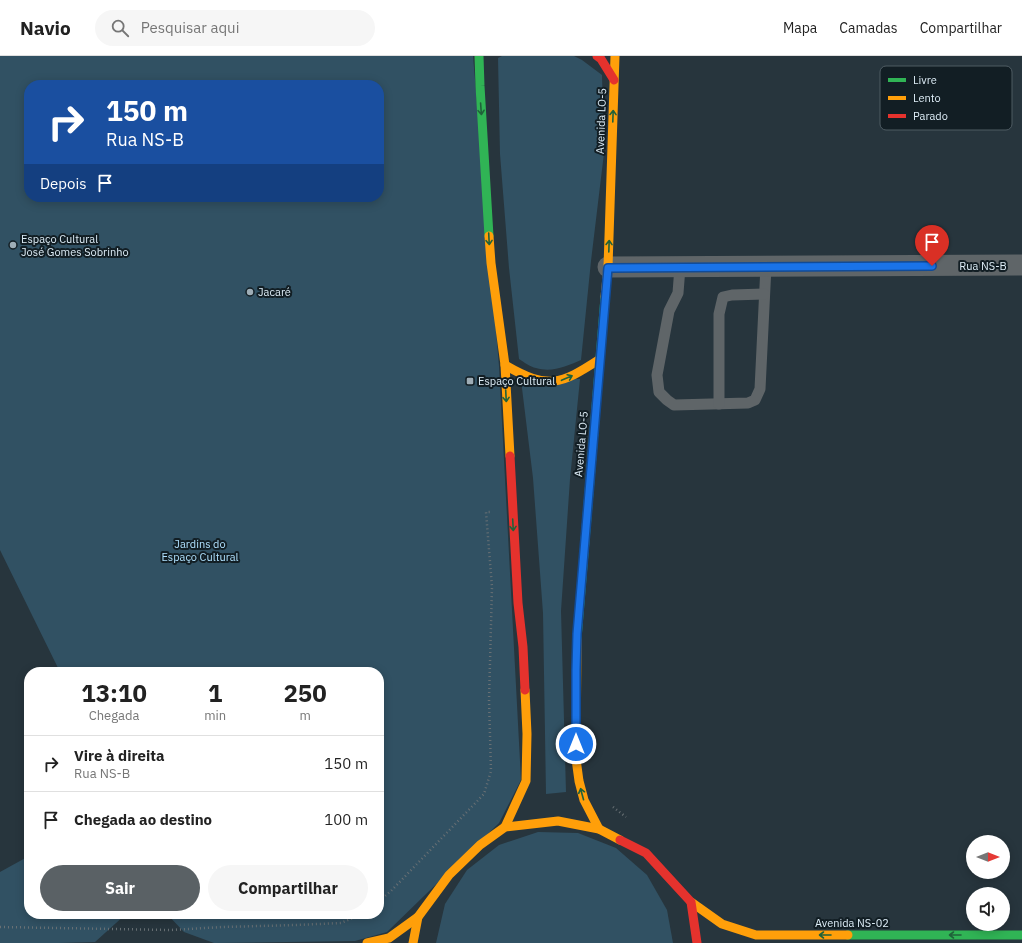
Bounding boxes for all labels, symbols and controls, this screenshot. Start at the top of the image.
search box [95,10,375,46]
text: Navio [20,16,71,40]
icon: search [109,17,131,39]
text: Pesquisar aqui [141,18,239,37]
text: Mapa [783,19,817,37]
text: Camadas [839,19,898,37]
text: Compartilhar [920,19,1002,37]
legend [880,66,1012,130]
text: Livre [913,73,937,87]
street label: Avenida LO-5 [593,88,609,154]
text: Lento [913,91,941,105]
text: 150 m [106,92,188,129]
icon: right [40,96,92,148]
one-way arrow [478,102,485,115]
text: Parado [913,109,948,123]
one-way arrow [609,110,617,123]
text: Rua NS-B [106,128,184,151]
icon: arrive [94,172,116,194]
text: Depois [40,174,86,193]
pin [915,225,949,266]
icon: arrive [921,231,943,253]
place label: Espaço Cultural José Gomes Sobrinho [21,232,129,259]
one-way arrow [486,232,493,245]
marker: Espaço Cultural José Gomes Sobrinho [8,240,18,250]
one-way arrow [605,240,613,253]
street label: Rua NS-B [959,259,1007,273]
place label: Jacaré [258,285,291,299]
marker: Jacaré [245,287,255,297]
place label: Espaço Cultural [478,374,555,388]
one-way arrow [561,374,573,381]
marker: Espaço Cultural [465,376,475,386]
one-way arrow [502,389,510,402]
street label: Avenida LO-5 [571,410,591,478]
one-way arrow [509,518,517,531]
park label: Jardins do Espaço Cultural [161,537,239,564]
text: 13:10 [81,677,147,709]
text: 1 [208,677,222,709]
text: 250 [283,677,327,709]
text: Chegada [89,707,140,724]
text: min [204,707,226,724]
text: m [299,707,311,724]
position arrow [555,723,597,765]
text: Vire à direita [74,746,164,765]
icon: right [40,753,62,775]
text: 150 m [324,754,368,773]
text: Rua NS-B [74,765,130,782]
one-way arrow [578,788,585,801]
icon: arrive [40,809,62,831]
text: Chegada ao destino [74,810,212,829]
text: 100 m [324,810,368,829]
north arrow [966,835,1010,879]
map controls [966,835,1010,931]
button: Sair [40,865,200,911]
button: Compartilhar [208,865,368,911]
button: sound [966,887,1010,931]
street label: Avenida NS-02 [815,916,889,930]
one-way arrow [819,931,832,939]
one-way arrow [949,931,962,939]

